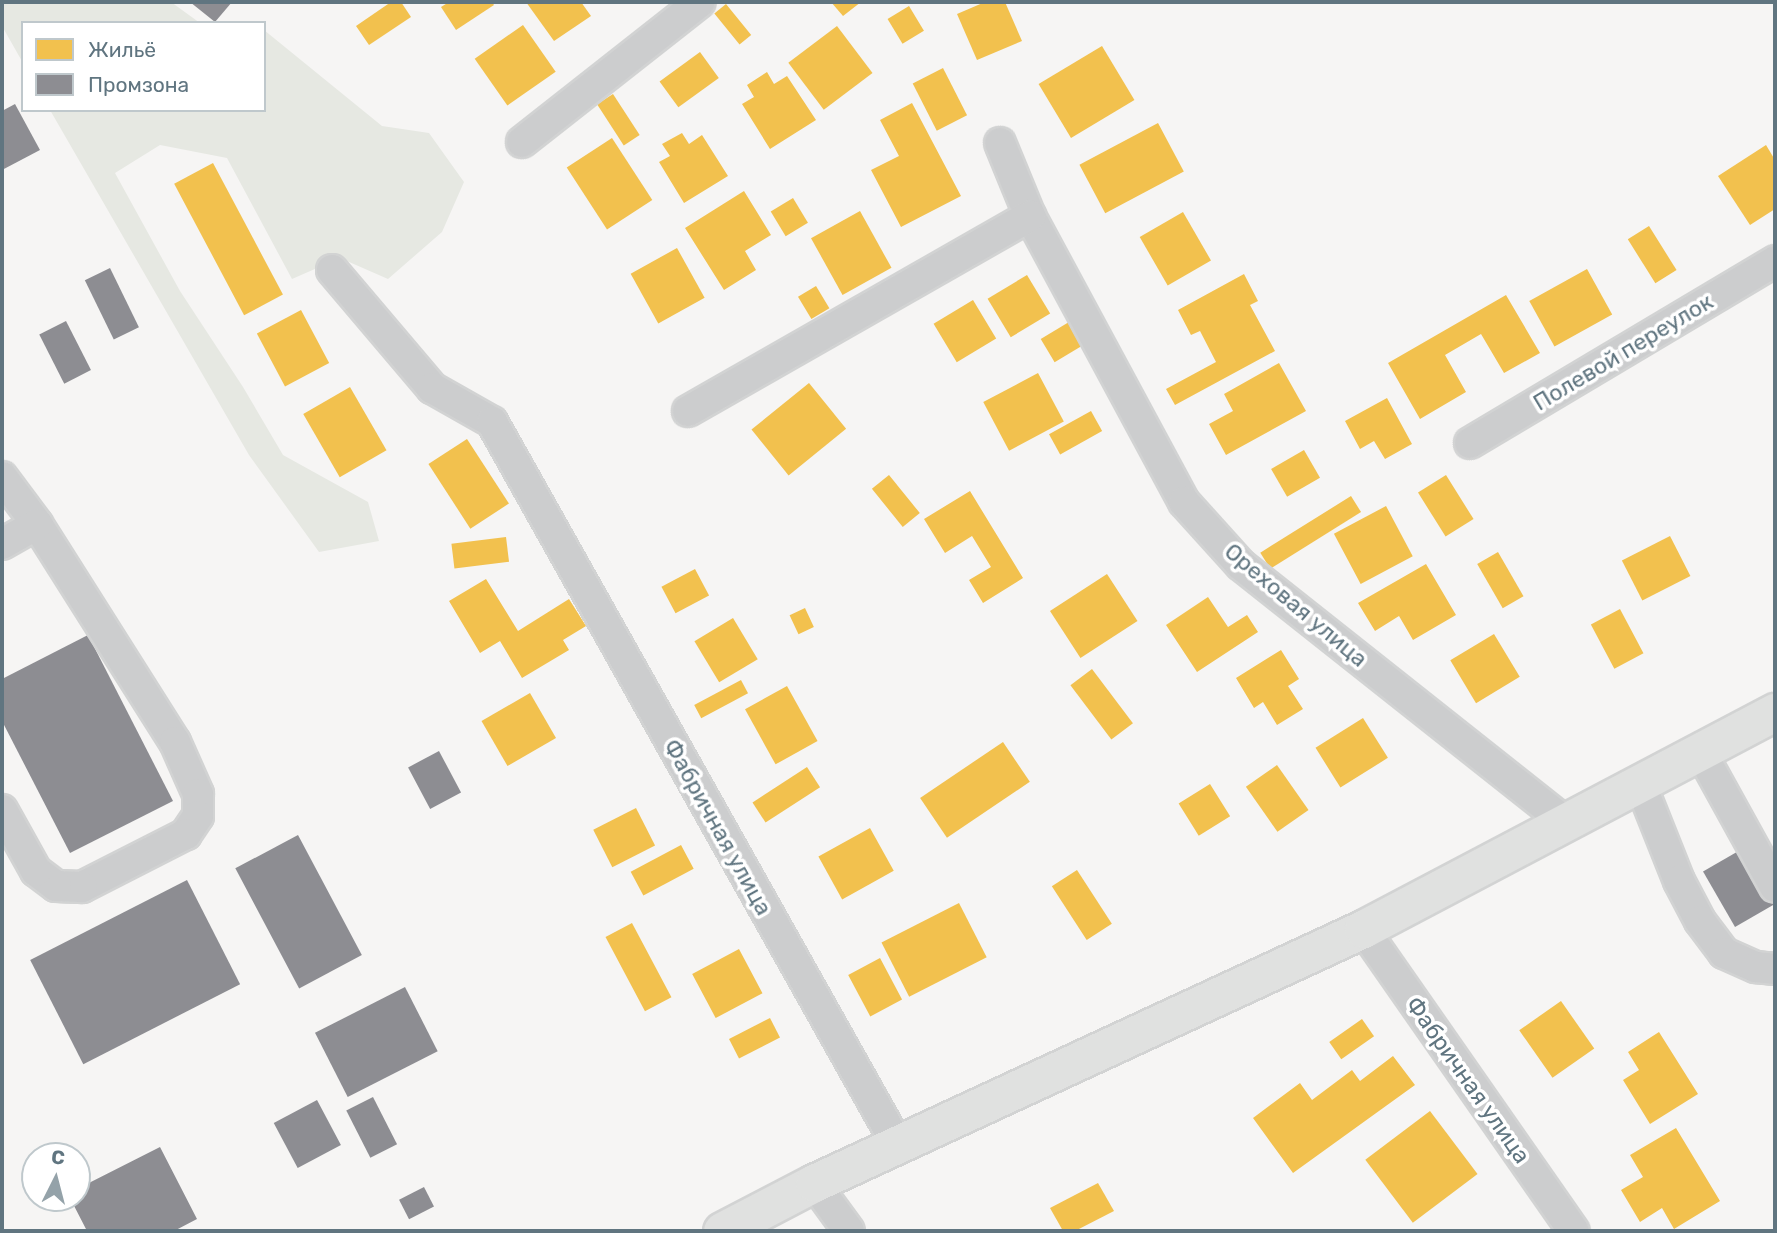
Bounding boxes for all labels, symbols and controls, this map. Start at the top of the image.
legend [21,21,266,112]
text: Жильё [88,37,156,62]
text: Промзона [88,72,189,97]
street label: Полевой переулок [1528,287,1718,417]
street label: Ореховая улица [1219,537,1373,673]
street label: Фабричная улица [658,734,778,920]
street label: Фабричная улица [1400,991,1536,1169]
north arrow [21,1142,91,1212]
text: С [50,1145,66,1170]

